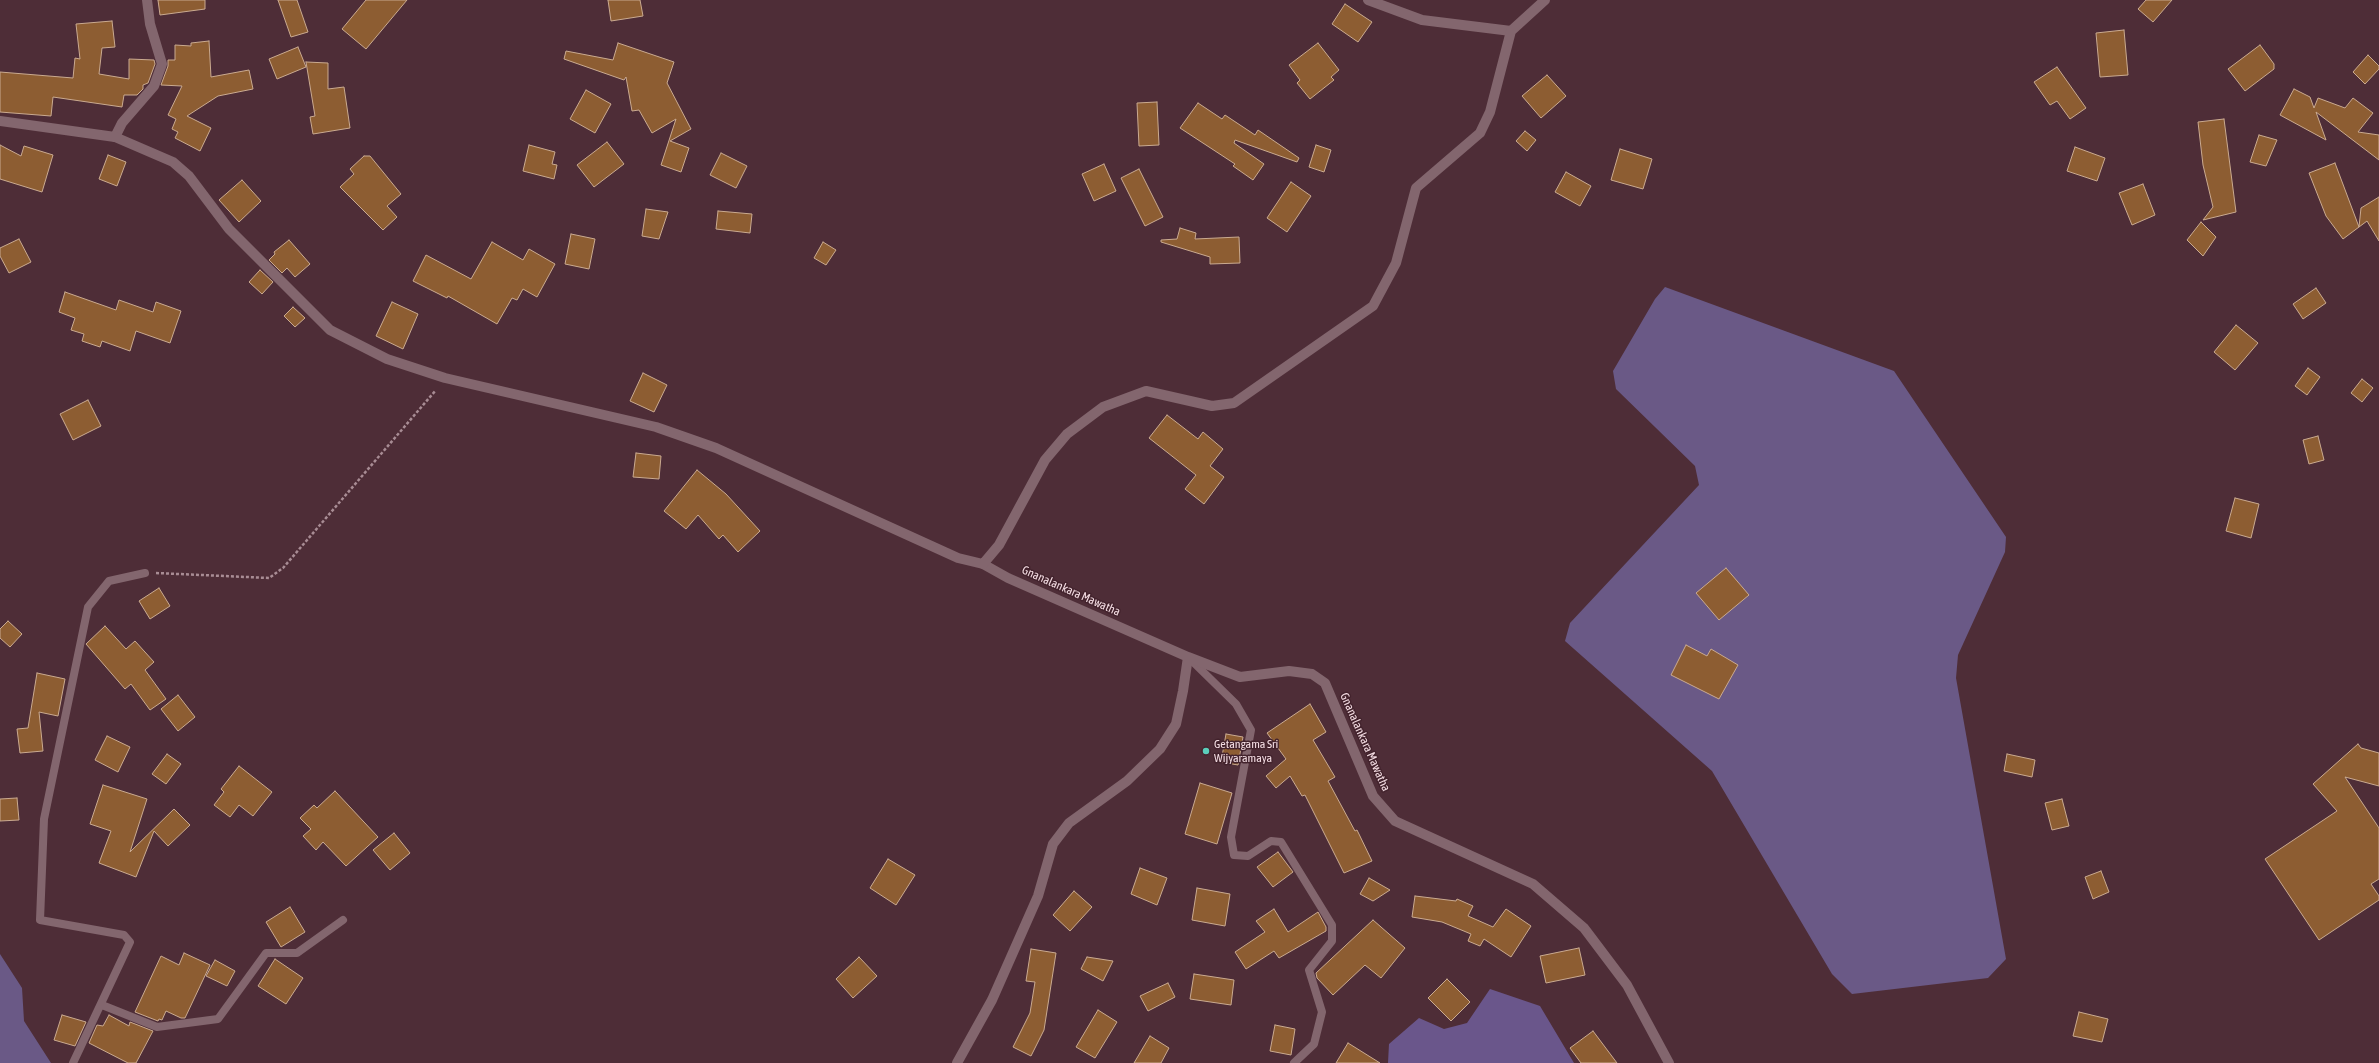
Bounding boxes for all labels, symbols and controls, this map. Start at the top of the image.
street label: Gnanalankara Mawatha [1020,563,1122,619]
street label: Gnanalankara Mawatha [1337,691,1393,793]
place label: Getangama Sri Wijyaramaya [1214,737,1278,765]
marker: Getangama Sri Wijyaramaya [1201,746,1211,756]

